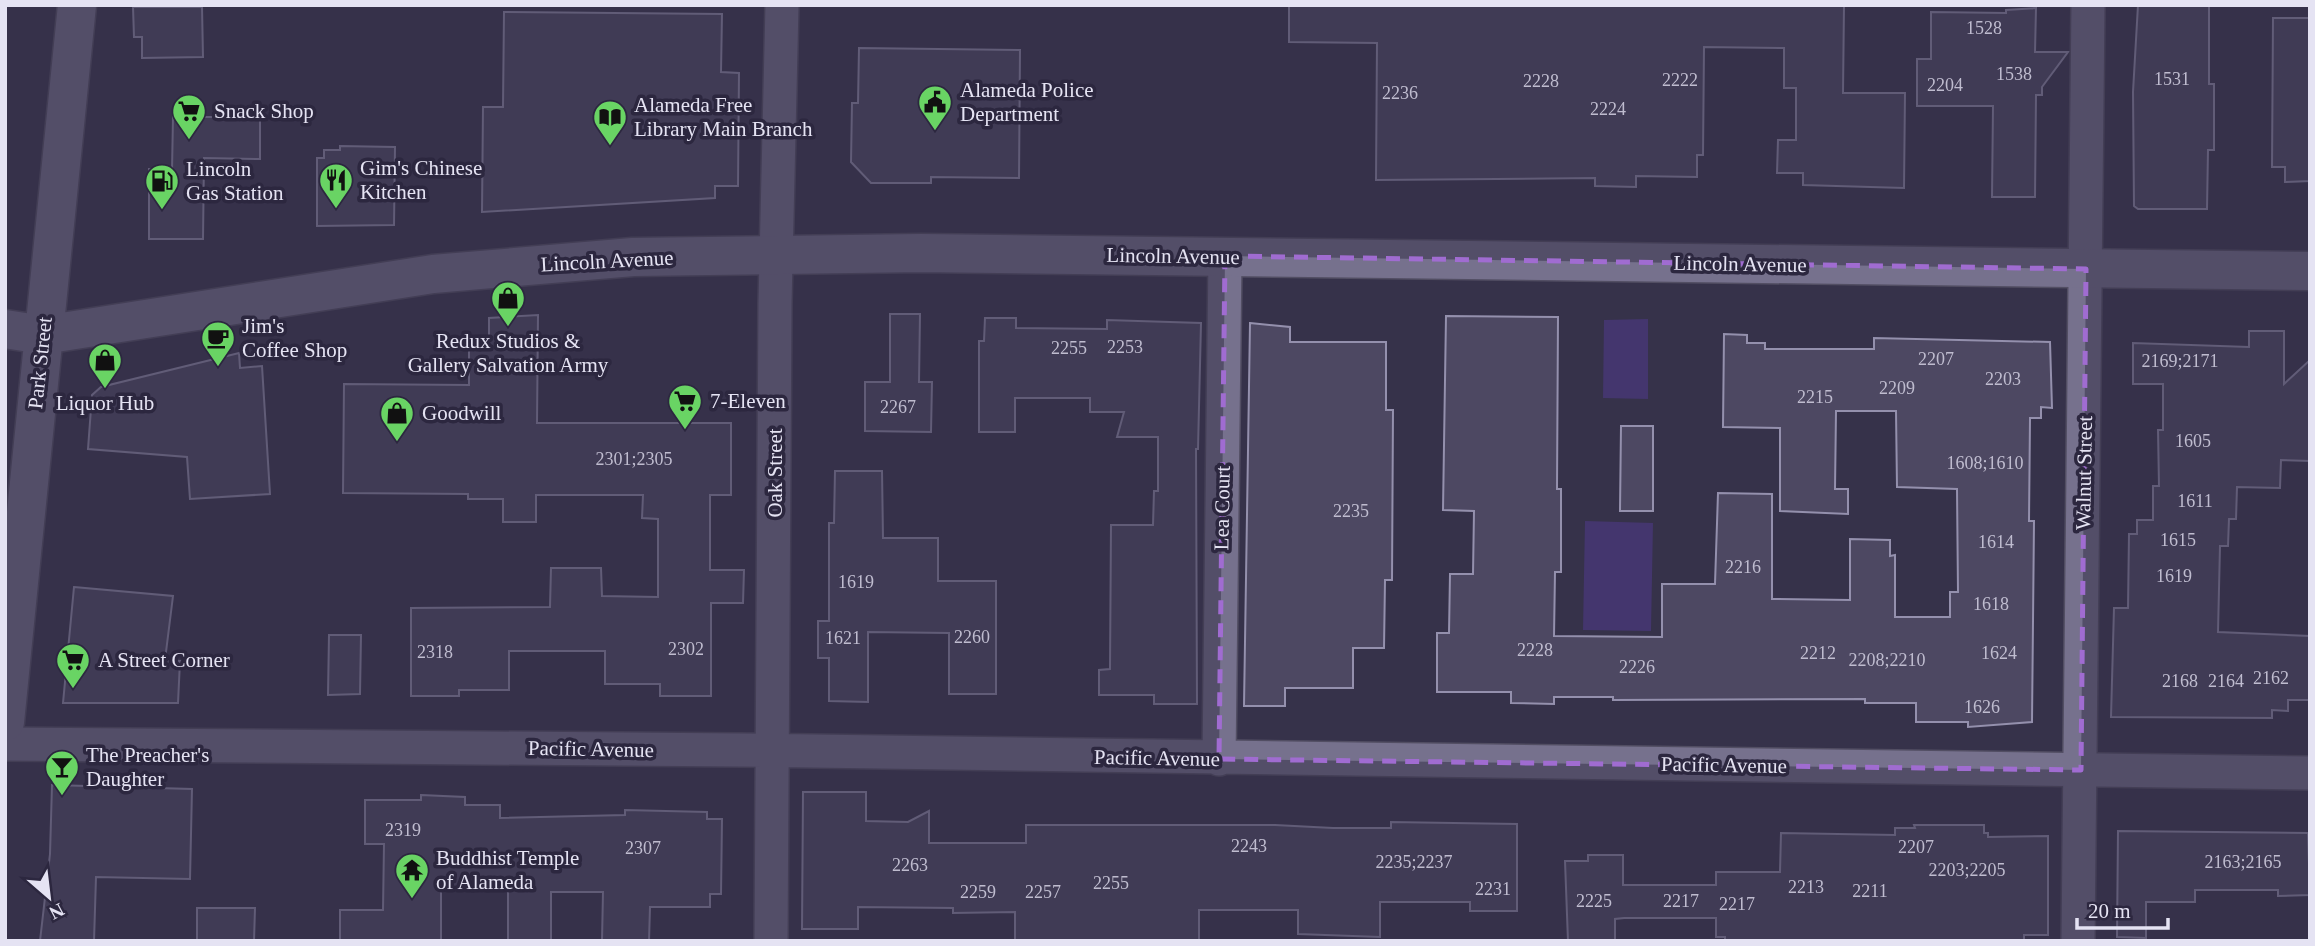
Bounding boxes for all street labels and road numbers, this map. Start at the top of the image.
street label: Lincoln Avenue [1106,243,1240,269]
street label: Lincoln Avenue [540,246,674,276]
street label: Lincoln Avenue [1673,251,1807,277]
street label: Park Street [23,315,57,410]
street label: Walnut Street [2071,415,2097,530]
street label: Oak Street [763,428,787,518]
street label: Lea Court [1209,465,1235,550]
street label: Pacific Avenue [528,736,654,762]
street label: Pacific Avenue [1094,745,1220,771]
street label: Pacific Avenue [1661,752,1787,778]

